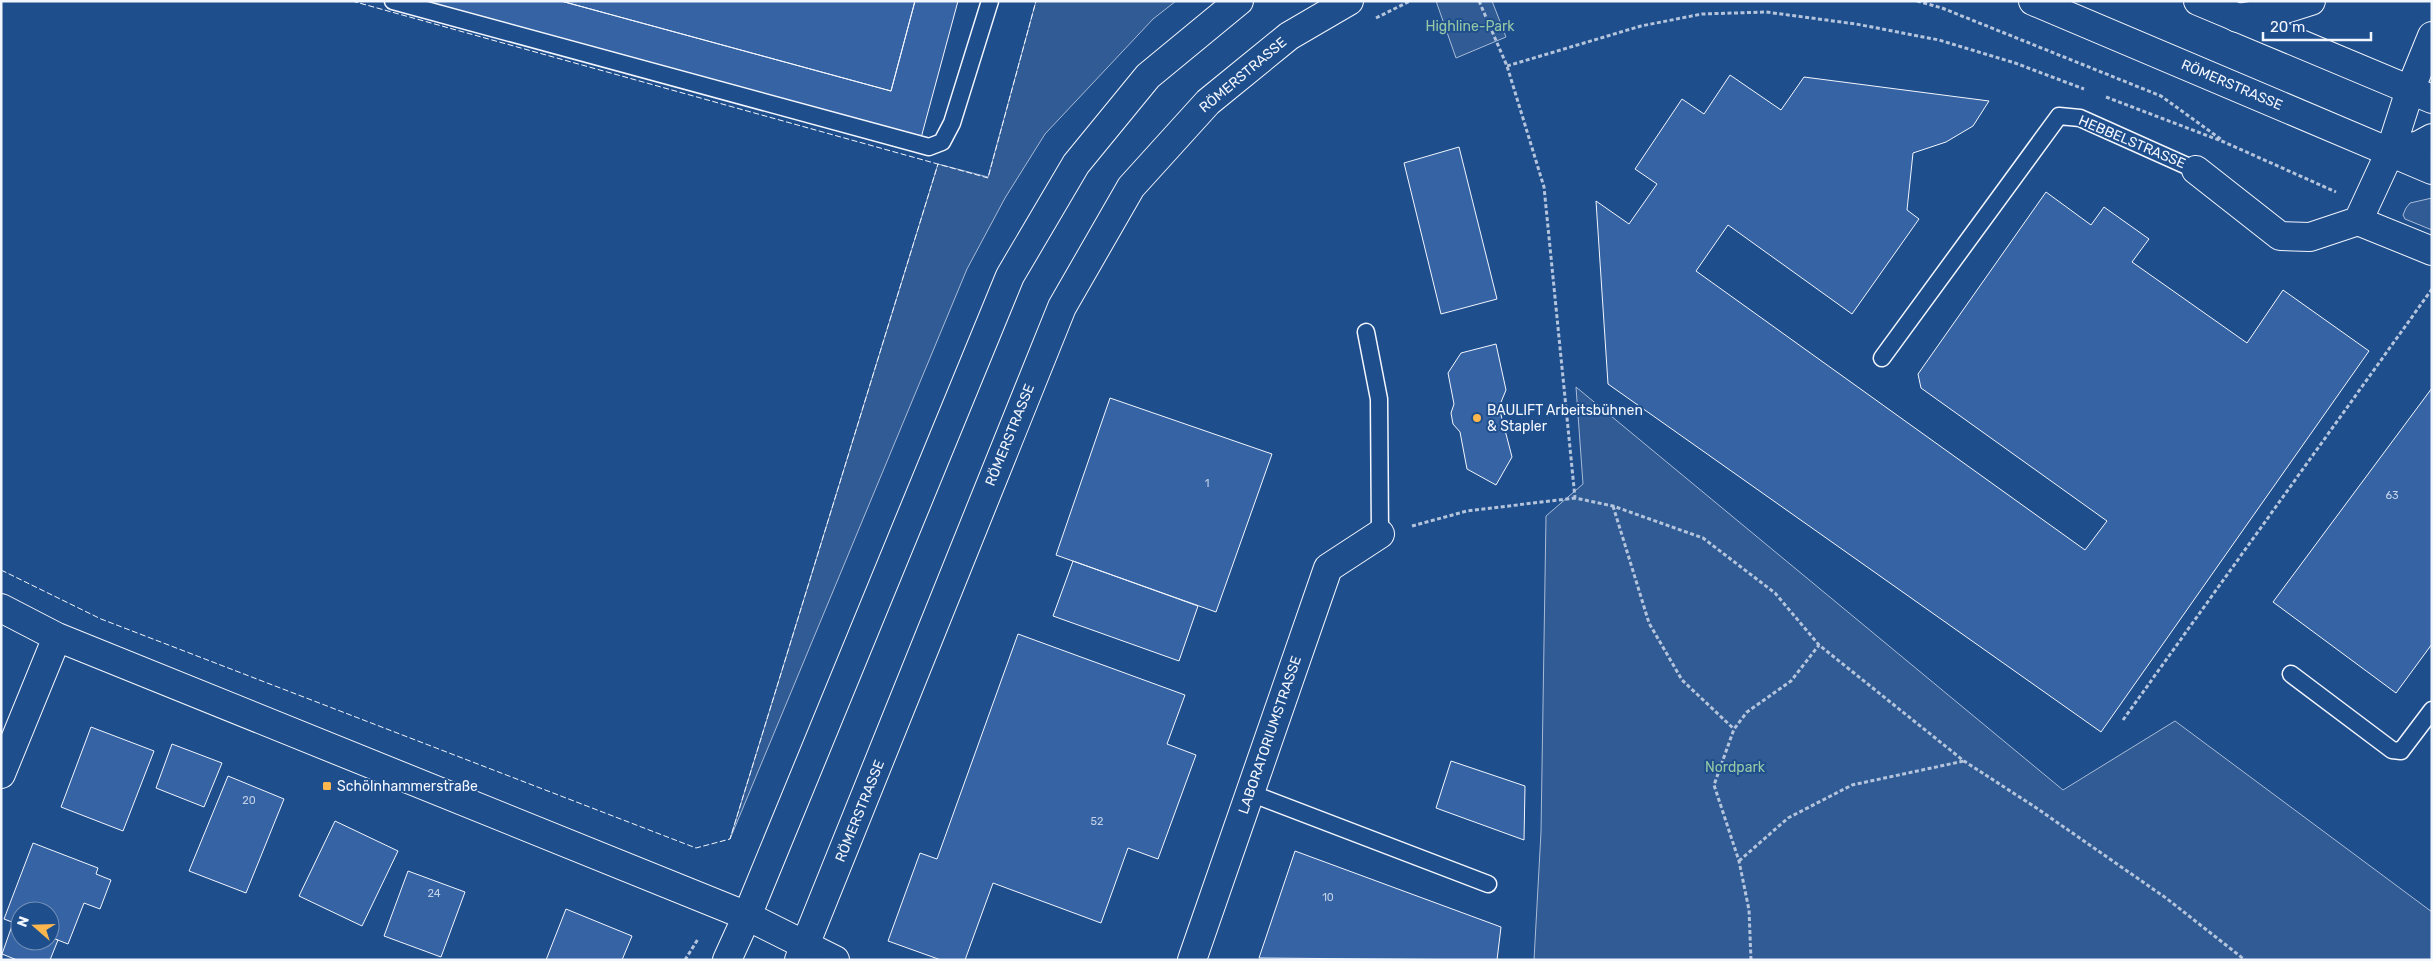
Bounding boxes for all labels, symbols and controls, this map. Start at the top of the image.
scale bar [2263,10,2370,42]
park label: Highline-Park [1425,18,1515,35]
text: 20 m [2270,18,2305,36]
street label: RÖMERSTRASSE [1196,34,1290,116]
street label: RÖMERSTRASSE [2179,56,2285,114]
street label: HEBBELSTRASSE [2076,112,2188,172]
street label: RÖMERSTRASSE [982,382,1038,488]
place label: BAULIFT Arbeitsbühnen & Stapler [1487,402,1643,435]
marker: BAULIFT Arbeitsbühnen & Stapler [1471,412,1483,424]
house number: 1 [1205,477,1209,490]
house number: 63 [2385,489,2399,502]
street label: LABORATORIUMSTRASSE [1235,654,1305,816]
street label: RÖMERSTRASSE [832,758,888,864]
park label: Nordpark [1705,759,1766,776]
place label: Schölnhammerstraße [337,778,478,795]
marker: Schölnhammerstraße [321,780,333,792]
house number: 20 [242,794,256,807]
house number: 52 [1091,815,1104,828]
house number: 24 [427,887,441,900]
house number: 10 [1322,891,1334,904]
north arrow [10,901,60,951]
text: N [14,914,33,929]

